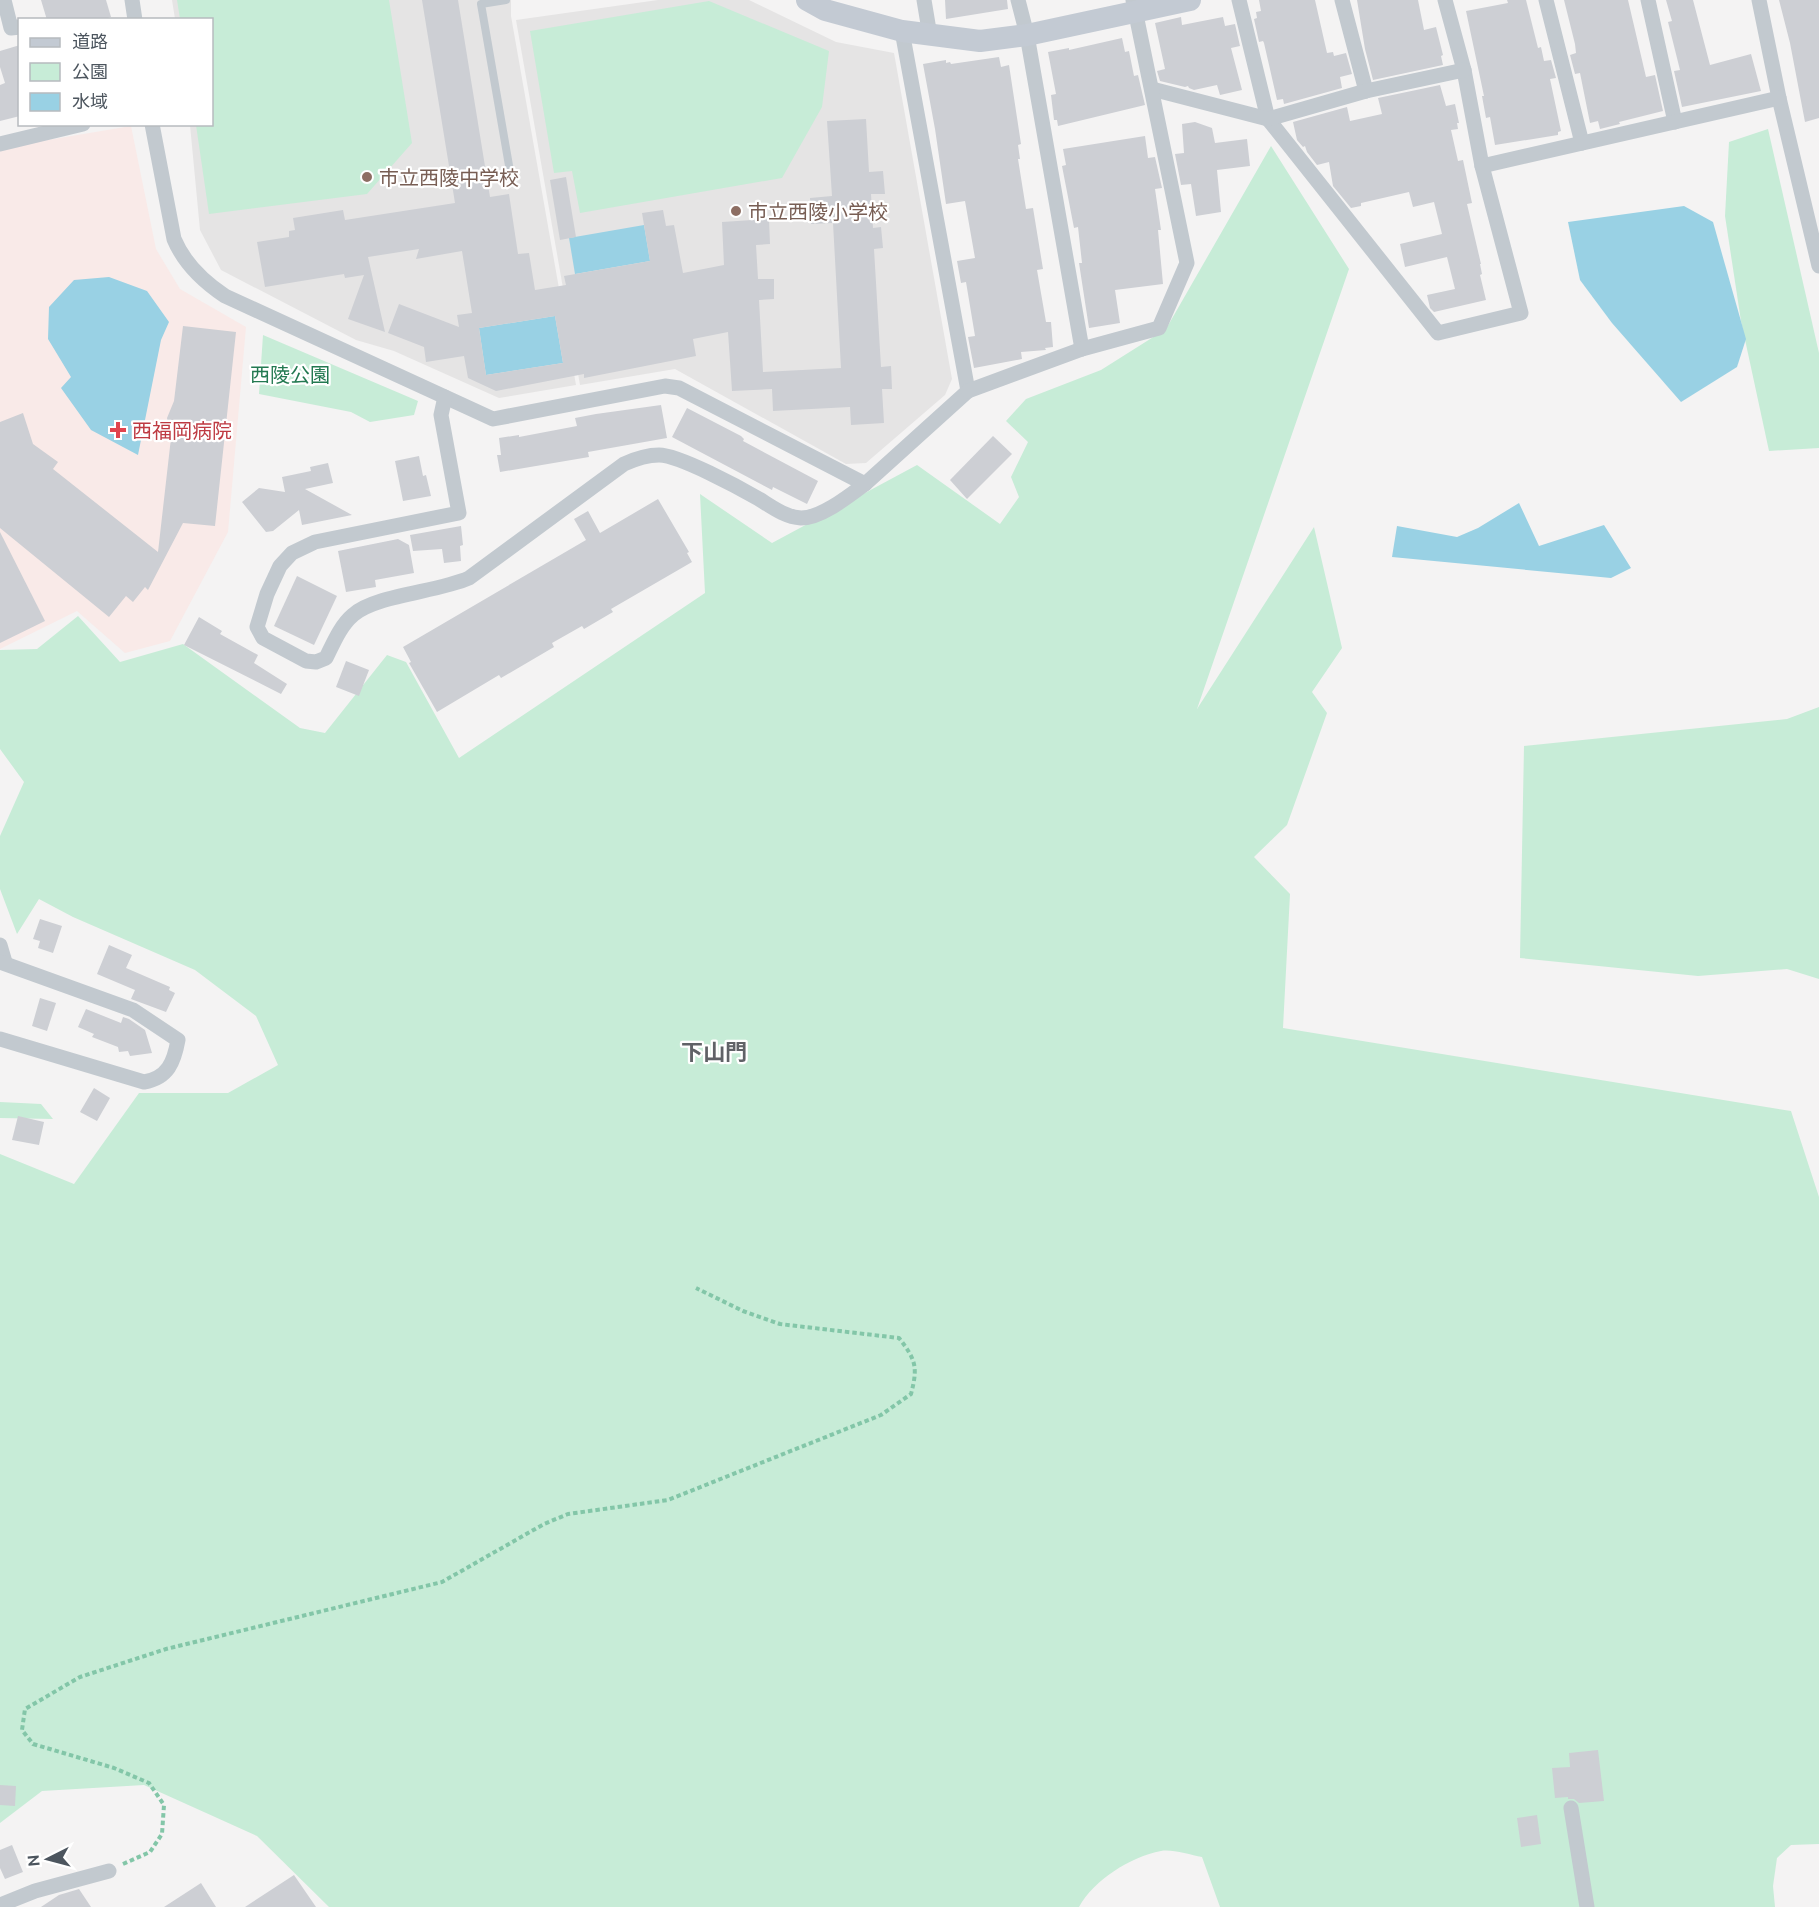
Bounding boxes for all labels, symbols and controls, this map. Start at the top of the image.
legend [18,18,213,126]
text: 道路 [72,31,108,51]
text: 公園 [72,61,108,81]
text: 水域 [72,91,108,111]
place label: 市立西陵中学校 [379,166,519,189]
marker: 市立西陵中学校 [360,170,374,184]
place label: 市立西陵小学校 [748,200,888,223]
marker: 市立西陵小学校 [729,204,743,218]
park label: 西陵公園 [250,363,330,386]
place label: 西福岡病院 [132,419,232,442]
marker: 西福岡病院 [109,421,127,439]
district label: 下山門 [681,1039,747,1064]
north arrow [18,1829,78,1889]
text: N [24,1854,43,1867]

